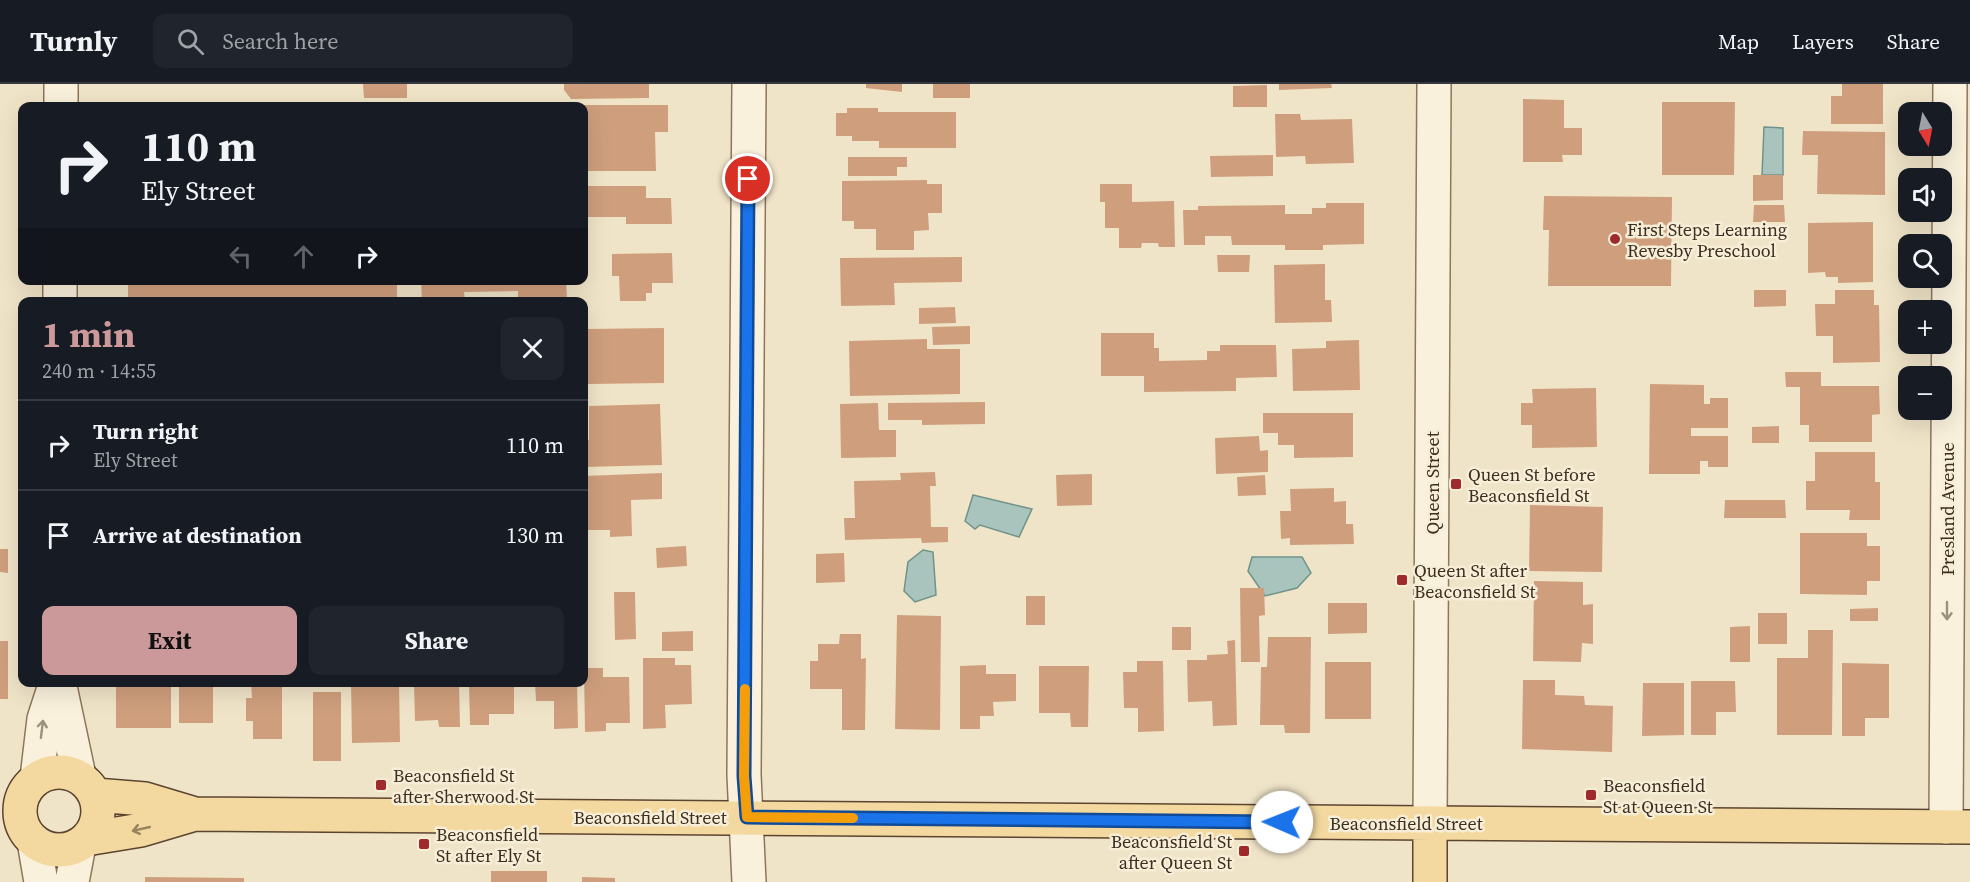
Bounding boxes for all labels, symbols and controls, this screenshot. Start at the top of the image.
search box [153,14,573,68]
text: Turnly [30,22,117,60]
icon: search [174,25,207,58]
text: Search here [222,26,338,56]
text: Map [1718,27,1759,56]
text: Layers [1792,27,1854,56]
text: Share [1887,27,1940,56]
north arrow [1898,102,1952,156]
map controls [1898,102,1952,420]
text: 110 m [141,117,256,175]
icon: right [42,126,120,204]
pin [722,153,773,204]
icon: arrive [731,162,764,195]
button: sound [1898,168,1952,222]
text: Ely Street [141,172,255,209]
place label: First Steps Learning Revesby Preschool [1627,217,1787,263]
marker: First Steps Learning Revesby Preschool [1608,232,1622,246]
button: search [1898,234,1952,288]
icon: left [224,240,257,273]
icon: ahead [287,240,320,273]
icon: right [350,240,383,273]
button: + [1898,300,1952,354]
text: 1 min [42,310,135,359]
button: close [501,317,564,380]
text: 240 m · 14:55 [42,357,156,385]
button: − [1898,366,1952,420]
text: Turn right [93,416,198,446]
icon: right [42,429,75,462]
text: 110 m [506,430,564,460]
street label: Queen Street [1420,431,1445,535]
street label: Presland Avenue [1935,442,1960,576]
text: Ely Street [93,446,177,474]
place label: Queen St before Beaconsfield St [1468,462,1596,508]
marker: Queen St before Beaconsfield St [1449,477,1463,491]
icon: arrive [42,519,75,552]
text: Arrive at destination [93,520,302,550]
text: 130 m [506,520,564,550]
place label: Queen St after Beaconsfield St [1414,558,1536,604]
marker: Queen St after Beaconsfield St [1395,573,1409,587]
one-way arrow [1941,601,1953,621]
button: Exit [42,606,297,675]
button: Share [309,606,564,675]
one-way arrow [37,720,48,740]
place label: Beaconsfield St after Sherwood St [393,763,534,809]
place label: Beaconsfield St at Queen St [1603,773,1713,819]
marker: Beaconsfield St after Sherwood St [374,778,388,792]
marker: Beaconsfield St at Queen St [1584,788,1598,802]
position arrow [1250,790,1314,854]
street label: Beaconsfield Street [574,805,727,830]
street label: Beaconsfield Street [1330,811,1483,836]
place label: Beaconsfield St after Ely St [436,822,541,868]
one-way arrow [132,824,151,835]
place label: Beaconsfield St after Queen St [1111,829,1232,875]
marker: Beaconsfield St after Ely St [417,837,431,851]
marker: Beaconsfield St after Queen St [1237,844,1251,858]

